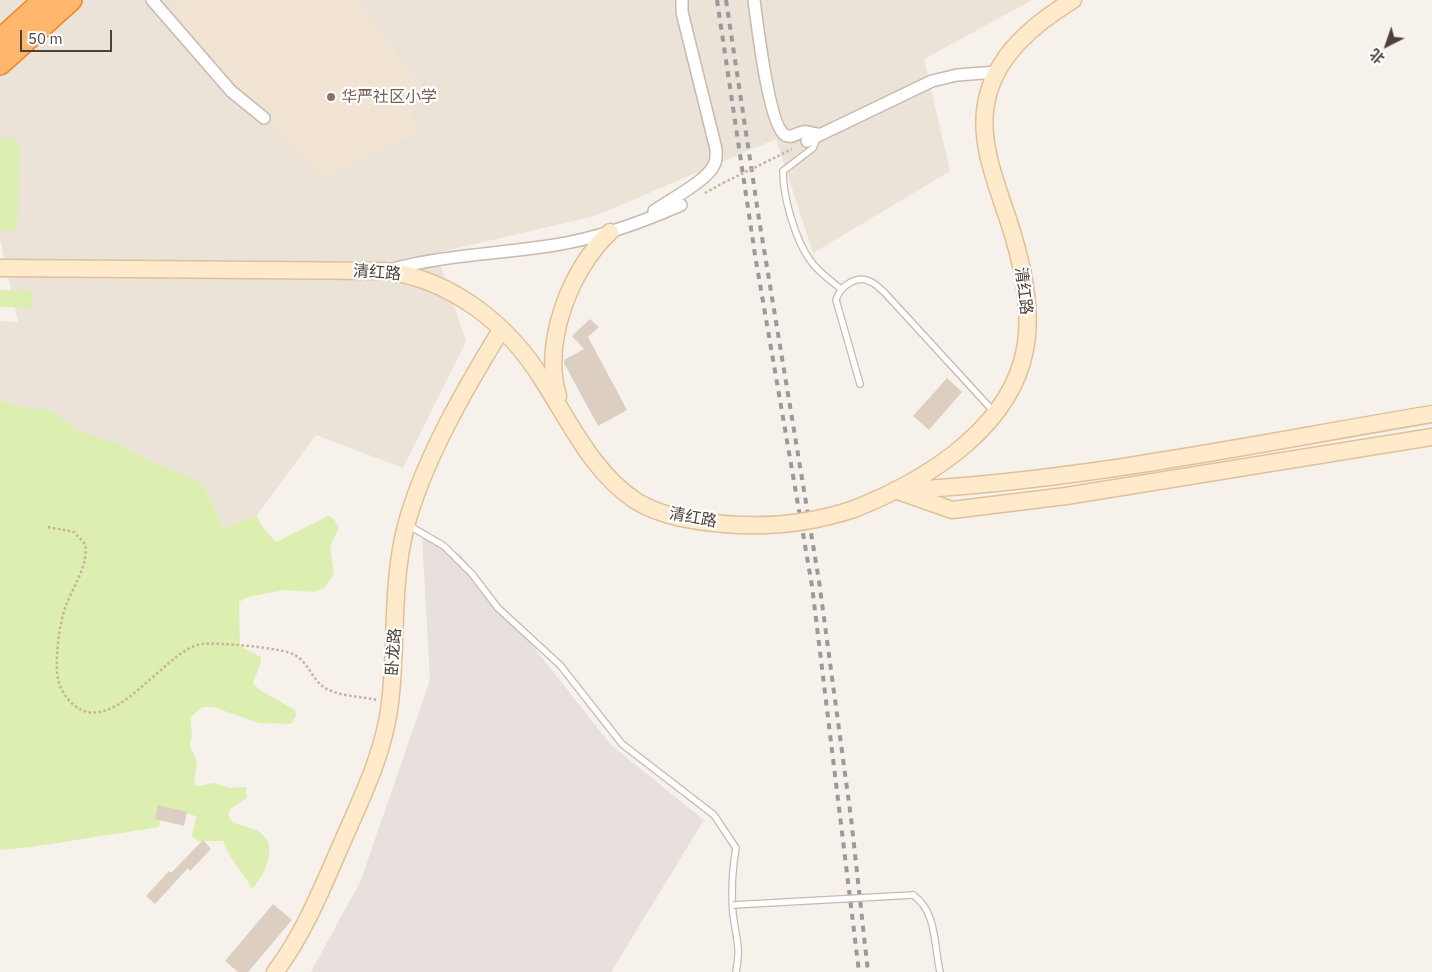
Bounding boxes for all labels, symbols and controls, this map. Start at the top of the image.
scale bar [22,20,115,52]
north arrow [1362,20,1412,70]
text: 50 m [28,29,63,48]
text: 北 [1366,45,1388,68]
place label: 华严社区小学 [341,87,437,107]
marker: 华严社区小学 [325,91,337,103]
street label: 清红路 [352,262,402,284]
street label: 清红路 [1011,266,1035,316]
street label: 清红路 [668,504,718,532]
street label: 卧龙路 [383,627,405,677]

